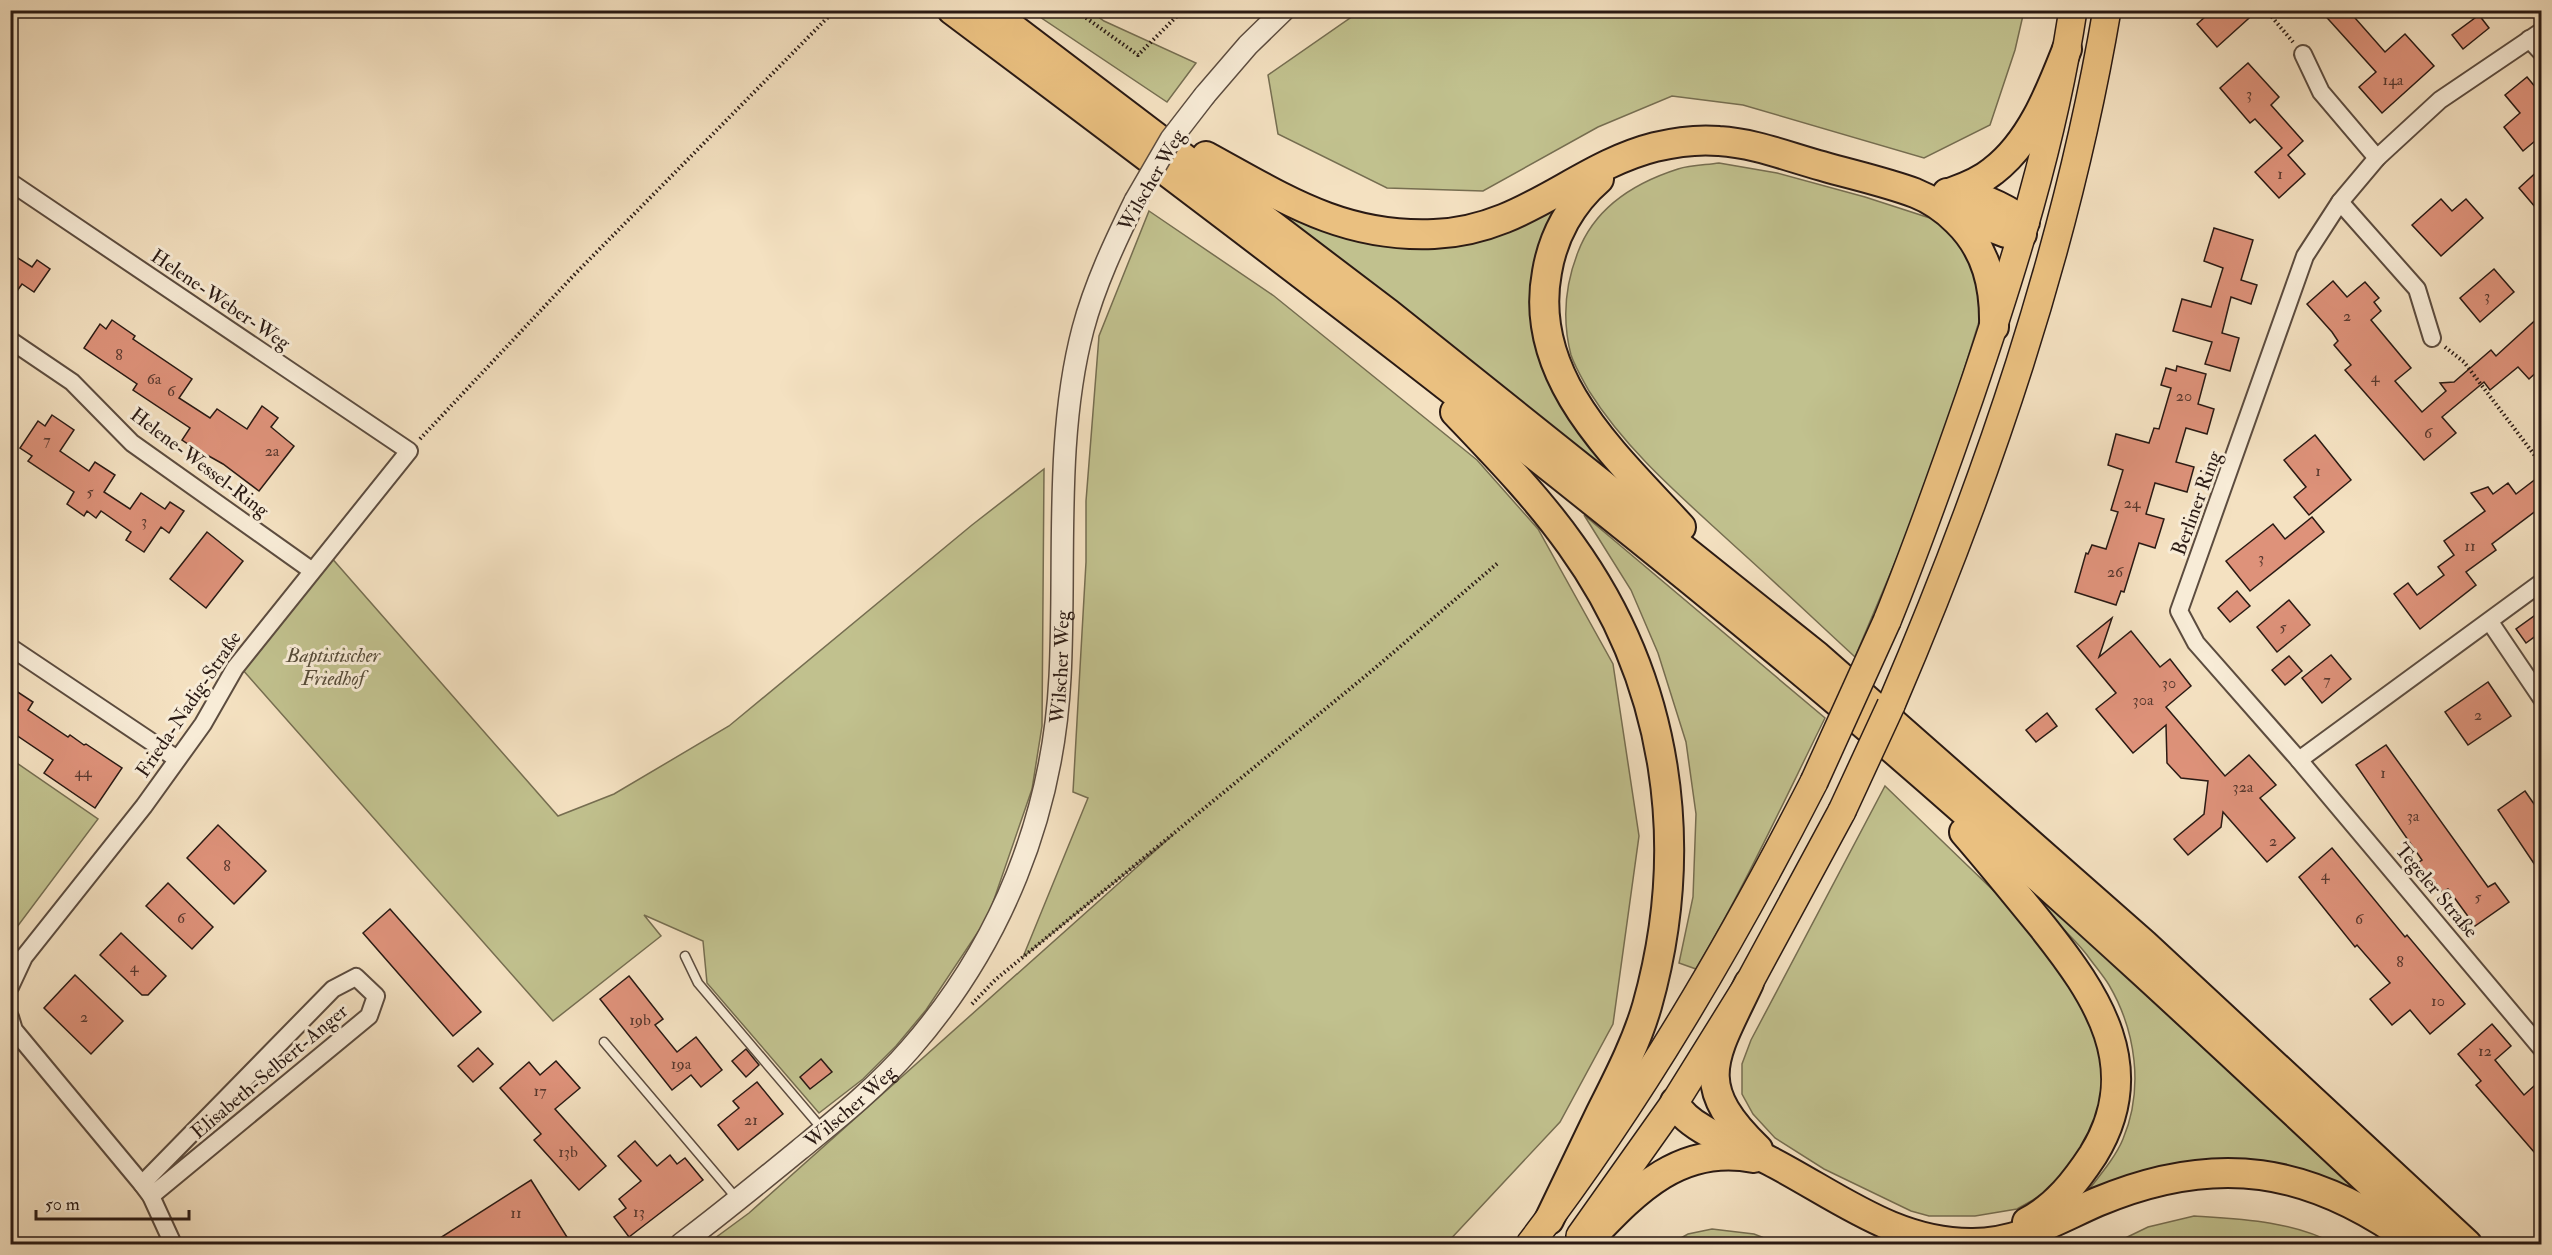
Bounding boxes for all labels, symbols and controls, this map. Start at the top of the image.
house number: 14a [2383,70,2404,90]
house number: 3 [2246,84,2252,104]
street label: Wilscher Weg [1112,124,1191,236]
house number: 1 [2277,164,2283,184]
street label: Helene-Weber-Weg [146,244,296,356]
house number: 3 [2484,286,2490,306]
house number: 2 [2343,306,2351,326]
house number: 8 [115,345,123,365]
house number: 4 [2371,367,2381,387]
house number: 6a [147,369,162,389]
house number: 6 [167,381,176,401]
house number: 20 [2176,386,2192,406]
street label: Helene-Wessel-Ring [125,402,275,523]
house number: 6 [2424,423,2433,443]
house number: 7 [43,430,51,450]
house number: 2a [265,441,280,461]
street label: Berliner Ring [2166,446,2227,559]
house number: 1 [2315,461,2321,481]
house number: 5 [86,482,94,502]
house number: 24 [2124,493,2142,513]
house number: 3 [141,511,147,531]
house number: 11 [2464,536,2476,556]
house number: 3 [2258,548,2264,568]
house number: 26 [2107,562,2124,582]
street label: Wilscher Weg [1044,609,1075,726]
house number: 5 [2279,617,2287,637]
street label: Frieda-Nadig-Straße [130,626,247,782]
park label: Baptistischer Friedhof [285,643,381,691]
house number: 7 [2323,670,2331,690]
house number: 30 [2162,673,2176,693]
house number: 30a [2133,690,2154,710]
house number: 2 [2474,705,2482,725]
house number: 44 [74,762,93,782]
house number: 1 [2380,763,2386,783]
house number: 32a [2233,777,2254,797]
house number: 3a [2407,806,2420,826]
house number: 2 [2269,831,2277,851]
street label: Tegeler Straße [2390,838,2484,943]
house number: 8 [223,856,231,876]
house number: 4 [2321,865,2331,885]
house number: 5 [2474,887,2482,907]
house number: 6 [177,908,186,928]
house number: 6 [2355,909,2364,929]
house number: 8 [2396,952,2404,972]
house number: 4 [130,957,140,977]
house number: 10 [2431,991,2445,1011]
street label: Elisabeth-Selbert-Anger [186,998,353,1144]
house number: 2 [80,1007,88,1027]
house number: 19b [629,1010,651,1030]
house number: 12 [2478,1041,2492,1061]
house number: 19a [671,1054,692,1074]
street label: Wilscher Weg [799,1059,902,1154]
house number: 17 [533,1081,547,1101]
house number: 21 [744,1110,758,1130]
house number: 13b [558,1142,578,1162]
scale bar [36,1183,189,1221]
text: 50 m [45,1193,80,1216]
house number: 13 [633,1202,645,1222]
house number: 11 [510,1203,522,1223]

